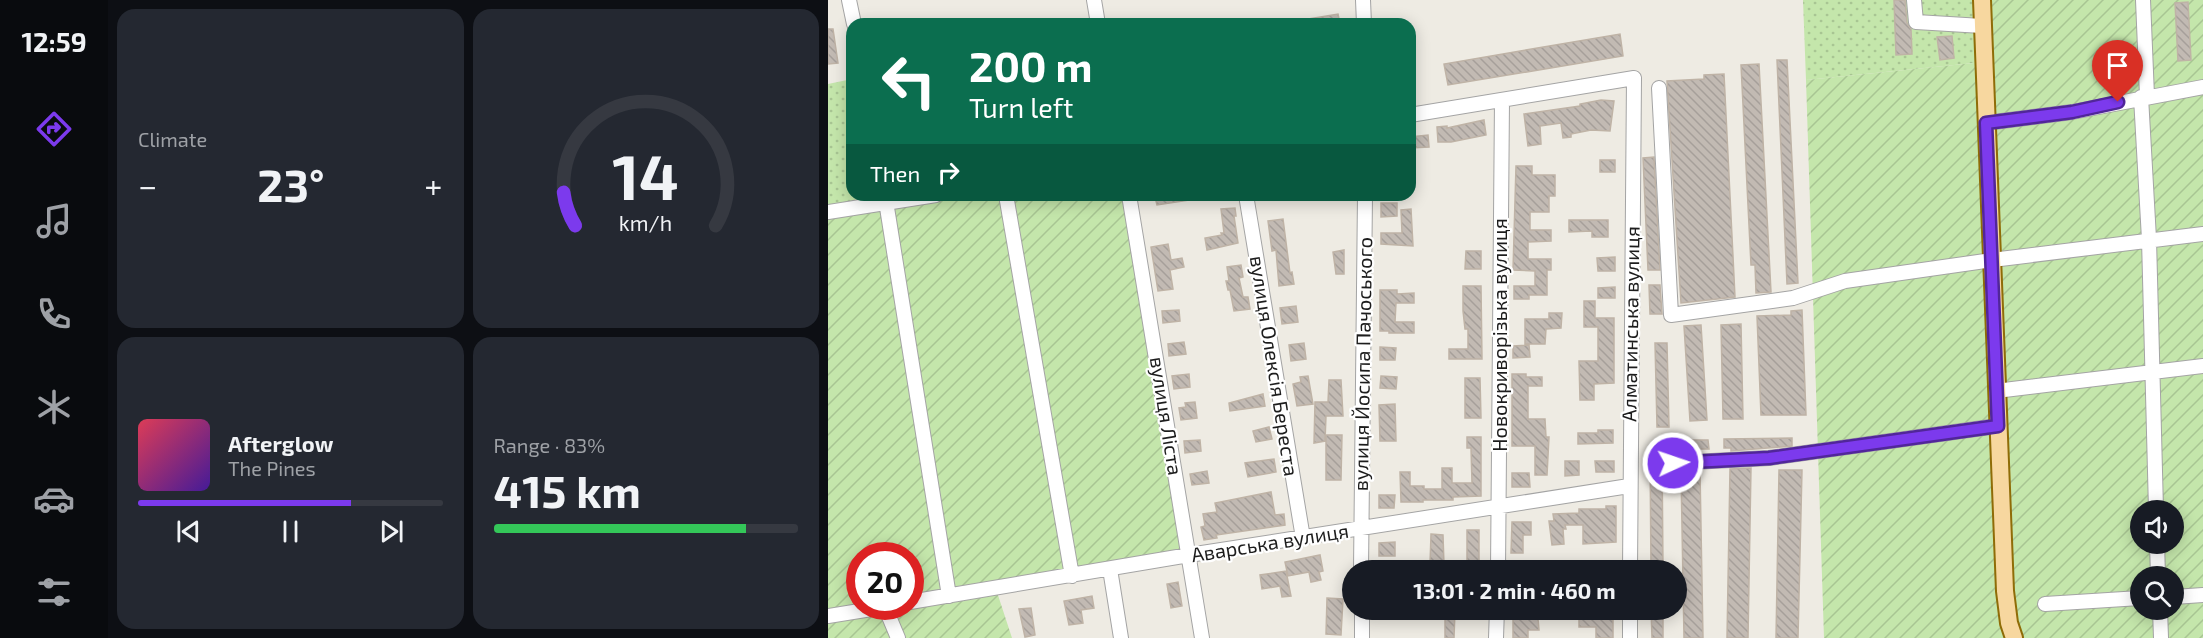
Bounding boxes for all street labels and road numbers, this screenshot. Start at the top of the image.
street label: Новокриворізька вулиця [1487,218,1512,452]
street label: Алматинська вулиця [1616,226,1645,422]
street label: вулиця Йосипа Пачоського [1348,237,1377,491]
street label: вулиця Олексія Береста [1245,254,1304,478]
street label: вулиця Ліста [1145,355,1188,477]
street label: Аварська вулиця [1189,518,1351,567]

